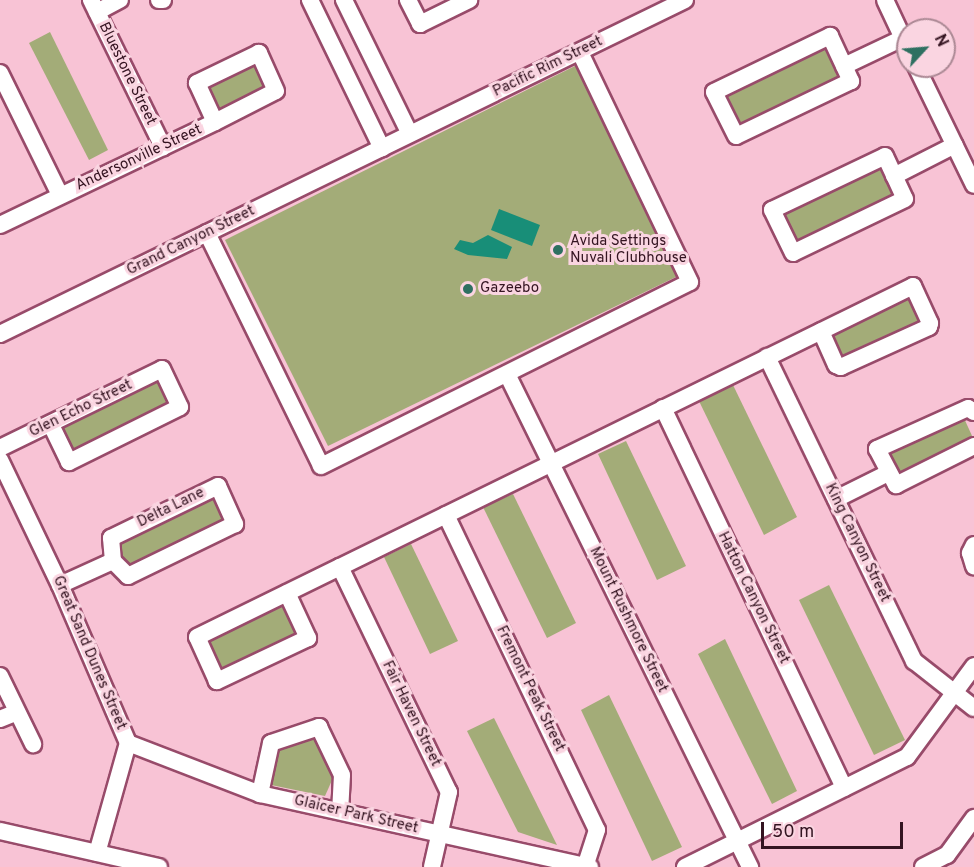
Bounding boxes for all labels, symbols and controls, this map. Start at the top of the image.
north arrow [896,18,956,78]
street label: Bluestone Street [94,20,160,128]
text: N [929,31,952,51]
street label: Pacific Rim Street [490,33,606,101]
street label: Andersonville Street [73,121,205,195]
street label: Grand Canyon Street [124,202,258,280]
place label: Avida Settings Nuvali Clubhouse [570,232,687,267]
marker: Avida Settings Nuvali Clubhouse [551,243,565,257]
place label: Gazeebo [480,280,539,298]
marker: Gazeebo [461,282,475,296]
street label: Glen Echo Street [27,376,135,442]
street label: King Canyon Street [820,481,894,605]
street label: Delta Lane [135,484,207,532]
street label: Hatton Canyon Street [713,529,793,667]
street label: Mount Rushmore Street [585,544,671,696]
street label: Great Sand Dunes Street [48,573,130,733]
street label: Fremont Peak Street [492,623,568,755]
street label: Fair Haven Street [378,658,444,770]
street label: Glaicer Park Street [292,792,420,838]
scale bar [764,810,906,848]
text: 50 m [772,821,814,844]

